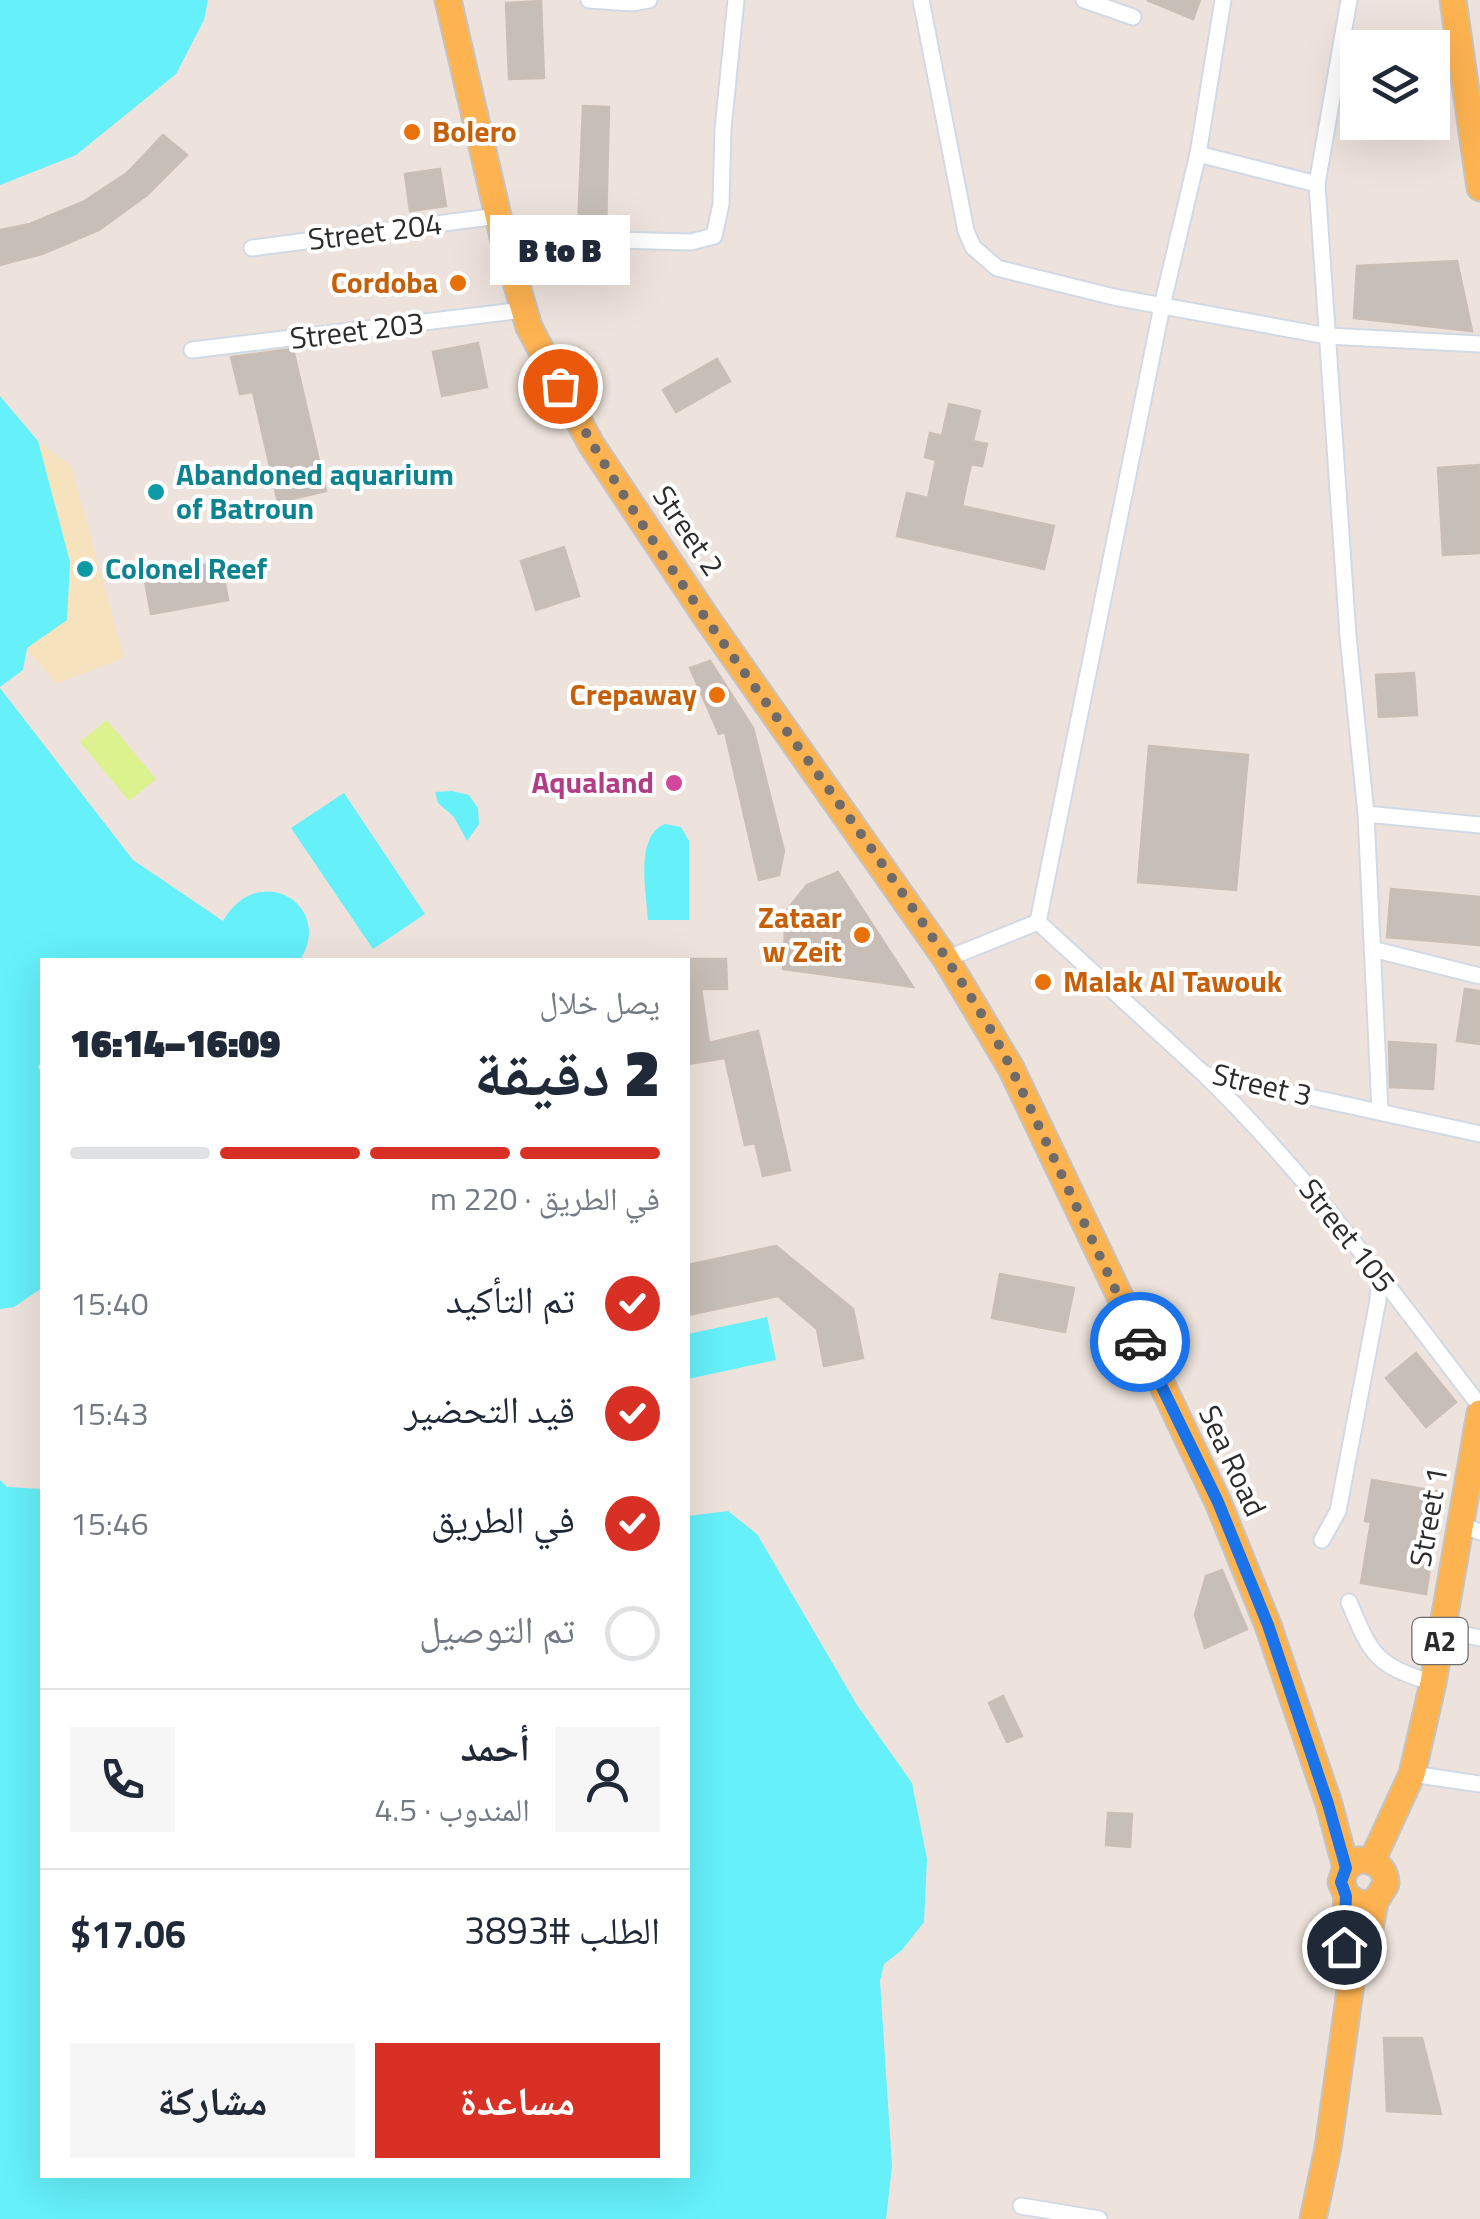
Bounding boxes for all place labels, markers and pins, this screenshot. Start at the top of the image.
place label: Bolero [432,108,517,154]
marker: Bolero [401,121,423,143]
callout: B to B [490,216,630,286]
place label: Cordoba [331,259,438,305]
marker: Cordoba [447,272,469,294]
pin [518,344,603,429]
place label: Abandoned aquarium of Batroun [176,451,454,531]
marker: Abandoned aquarium of Batroun [145,481,167,503]
place label: Colonel Reef [105,545,268,591]
marker: Colonel Reef [74,558,96,580]
place label: Crepaway [569,671,697,717]
marker: Crepaway [706,684,728,706]
place label: Aqualand [531,759,654,805]
marker: Aqualand [663,772,685,794]
place label: Zataar w Zeit [758,894,842,974]
marker: Zataar w Zeit [851,924,873,946]
place label: Malak Al Tawouk [1063,958,1283,1004]
marker: Malak Al Tawouk [1032,971,1054,993]
pin [1302,1905,1387,1990]

